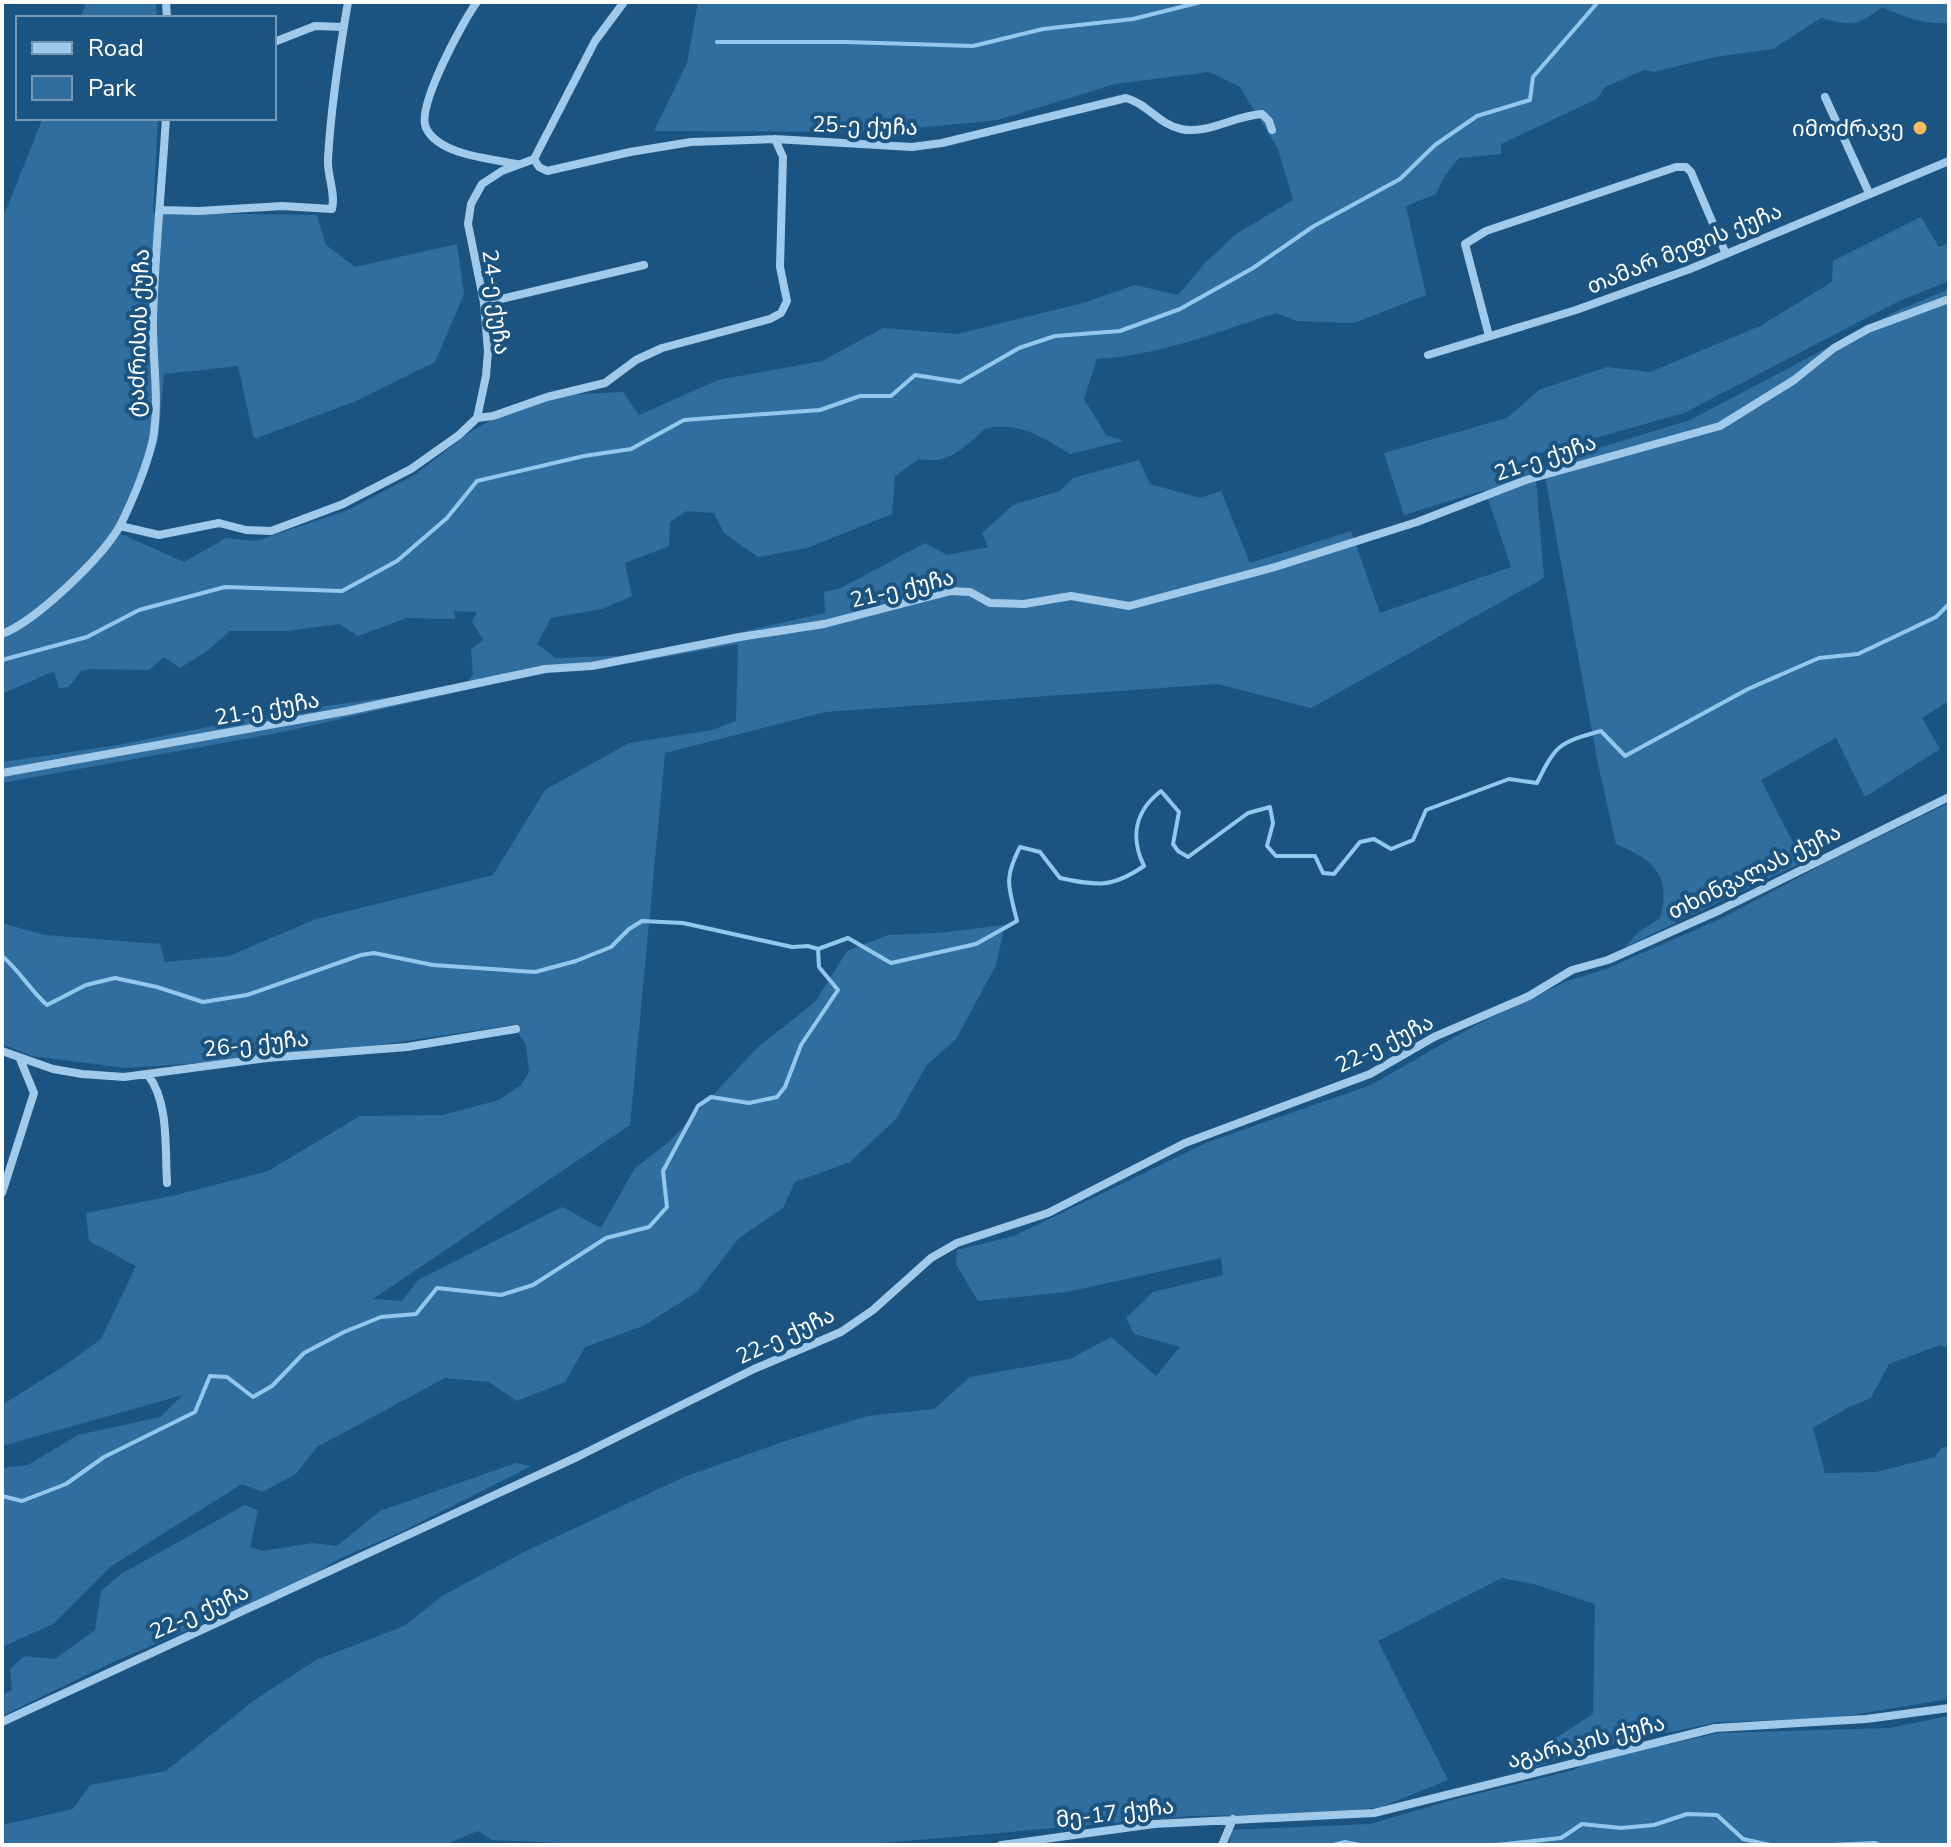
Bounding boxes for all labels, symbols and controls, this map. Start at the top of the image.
legend [16,16,276,120]
text: Road [88,32,144,64]
text: Park [88,72,137,104]
street label: 25-ე ქუჩა [812,109,918,143]
place label: იმოძრავე [1792,114,1904,144]
marker: იმოძრავე [1911,119,1929,137]
street label: თამარ მეფის ქუჩა [1582,196,1786,302]
street label: ტაძრისის ქუჩა [121,248,157,418]
street label: 24-ე ქუჩა [475,248,517,356]
street label: 21-ე ქუჩა [1490,427,1600,489]
street label: 21-ე ქუჩა [847,562,957,615]
street label: 21-ე ქუჩა [213,685,322,733]
street label: თხინვალას ქუჩა [1663,817,1846,927]
street label: 22-ე ქუჩა [1330,1007,1439,1081]
street label: 26-ე ქუჩა [202,1024,310,1064]
street label: 22-ე ქუჩა [731,1300,840,1372]
street label: 22-ე ქუჩა [145,1577,254,1647]
street label: აგარაკის ქუჩა [1504,1708,1668,1776]
street label: მე-17 ქუჩა [1054,1791,1176,1835]

